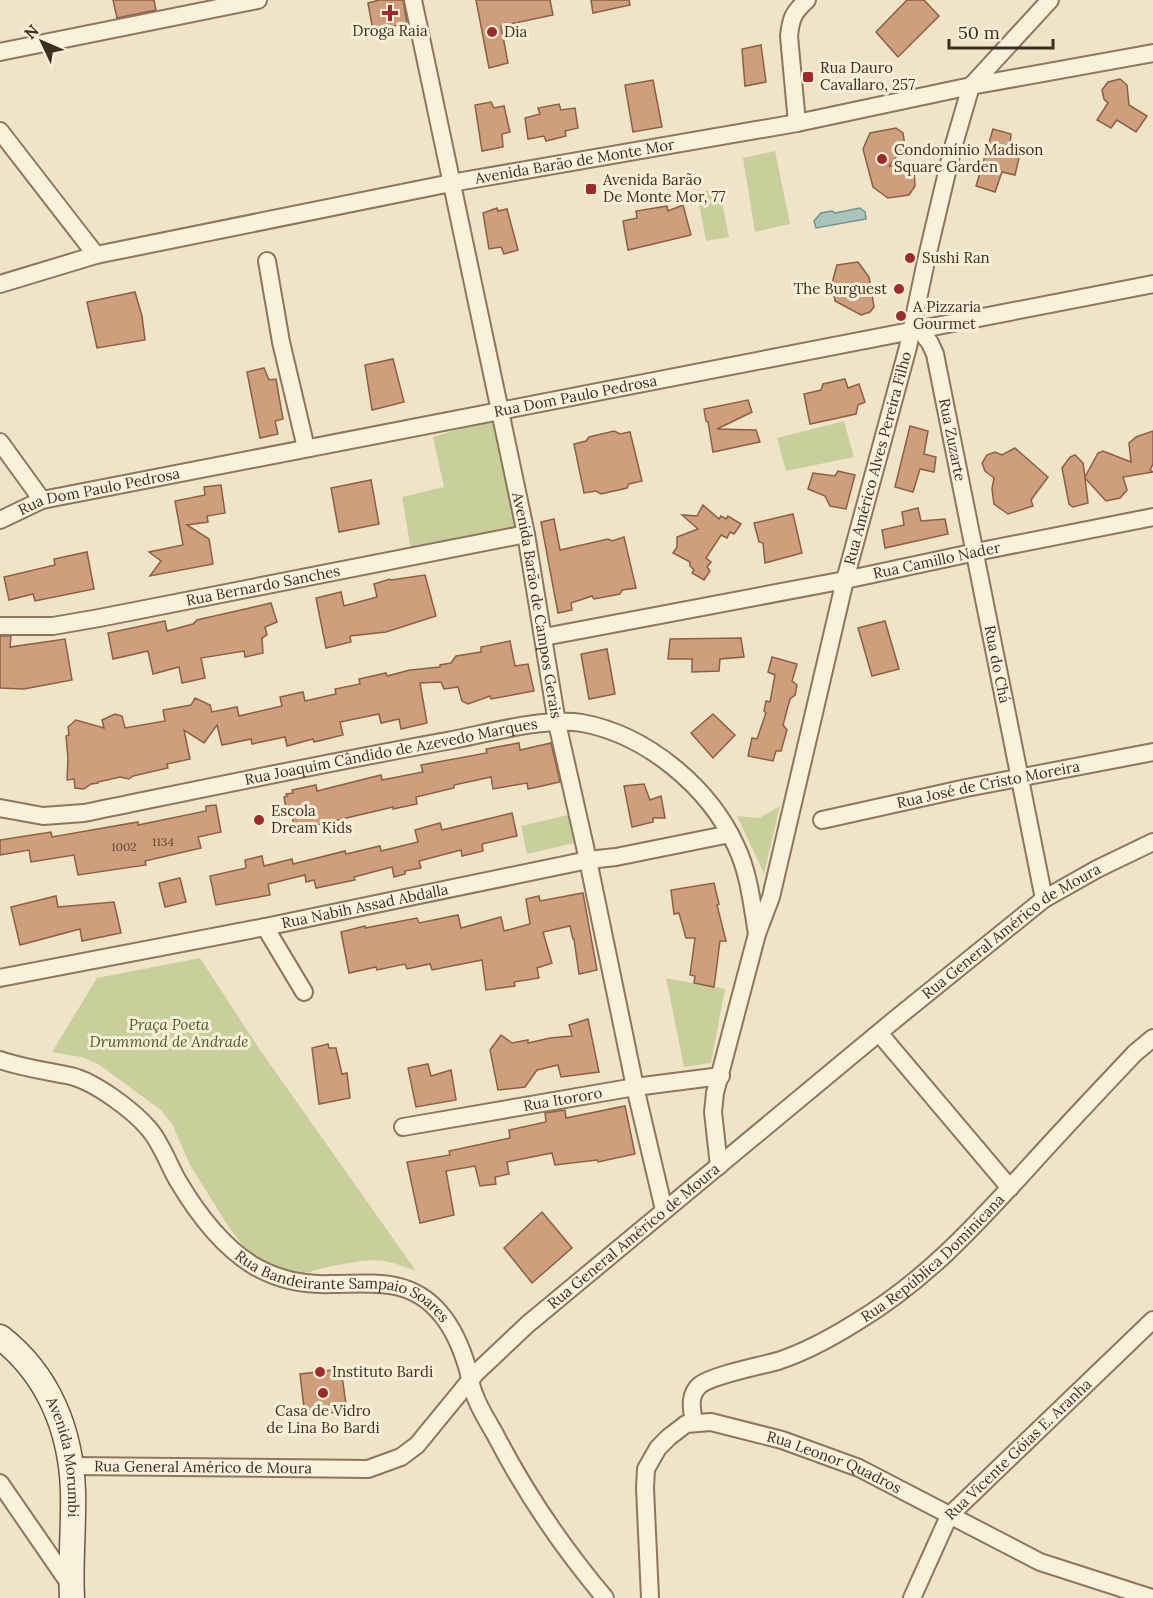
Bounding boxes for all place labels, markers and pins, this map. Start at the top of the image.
marker: Droga Raia [383,6,397,20]
place label: Droga Raia [352,21,428,40]
place label: Dia [504,22,527,41]
marker: Dia [485,25,499,39]
place label: Rua Dauro Cavallaro, 257 [820,58,915,94]
marker: Rua Dauro Cavallaro, 257 [801,70,815,84]
place label: Condomínio Madison Square Garden [894,140,1043,176]
marker: Condomínio Madison Square Garden [875,152,889,166]
place label: Avenida Barão De Monte Mor, 77 [602,170,726,206]
marker: Avenida Barão De Monte Mor, 77 [584,182,598,196]
place label: Sushi Ran [922,248,990,267]
marker: Sushi Ran [903,251,917,265]
place label: The Burguest [794,279,887,298]
marker: The Burguest [892,282,906,296]
place label: A Pizzaria Gourmet [912,297,981,333]
marker: A Pizzaria Gourmet [894,309,908,323]
place label: Escola Dream Kids [271,801,352,837]
marker: Escola Dream Kids [252,813,266,827]
place label: Instituto Bardi [332,1362,433,1381]
marker: Instituto Bardi [313,1365,327,1379]
marker: Casa de Vidro de Lina Bo Bardi [316,1386,330,1400]
place label: Casa de Vidro de Lina Bo Bardi [266,1401,380,1437]

